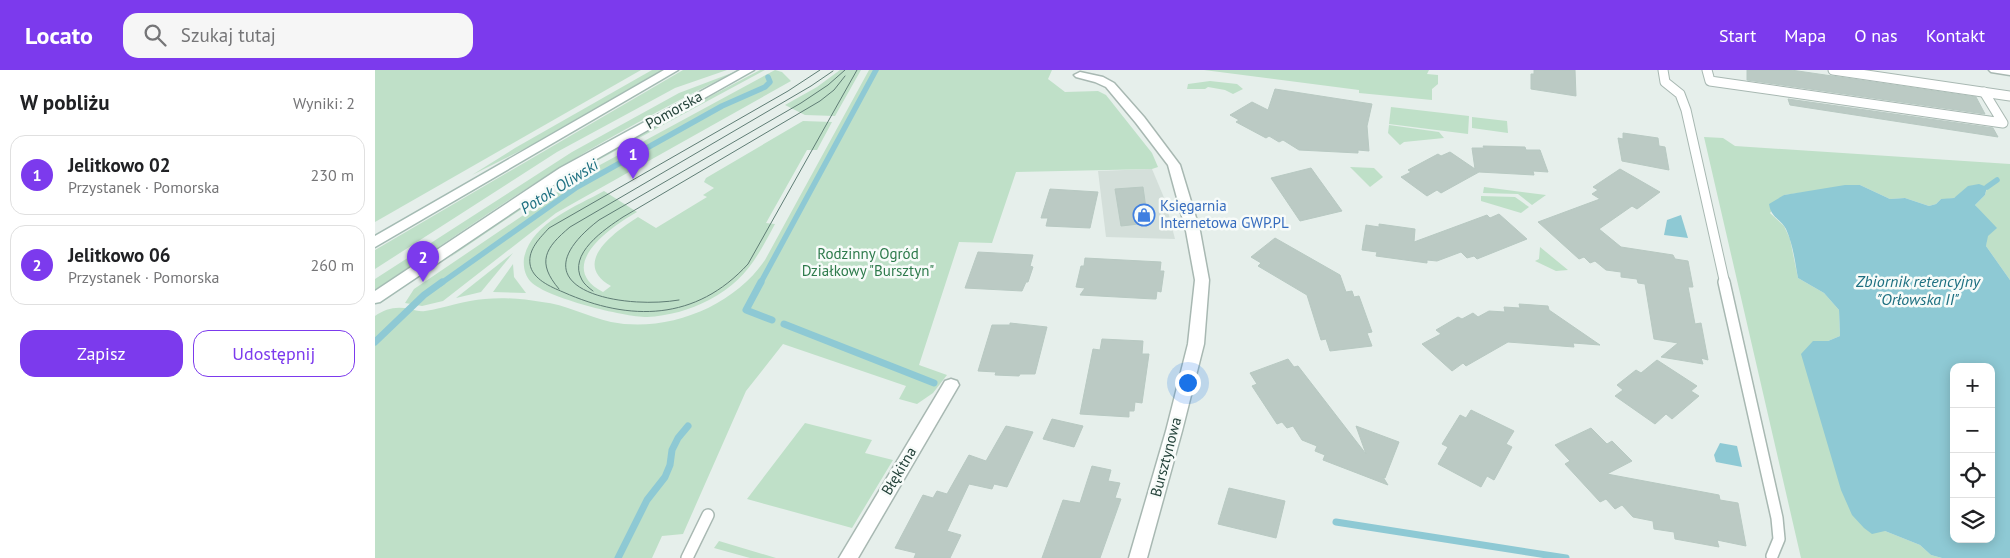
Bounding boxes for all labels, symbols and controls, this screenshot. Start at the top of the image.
search box [123,13,473,58]
text: Locato [25,20,93,51]
icon: search [141,21,169,49]
text: Szukaj tutaj [181,23,276,47]
text: Start [1719,24,1756,47]
text: Mapa [1784,24,1826,47]
text: O nas [1854,24,1898,47]
text: Kontakt [1926,24,1985,47]
street label: Pomorska [642,86,706,133]
text: W pobliżu [20,89,109,116]
text: Wyniki: 2 [293,93,355,113]
pin: 1 [617,138,649,179]
text: Jelitkowo 02 [68,153,171,177]
water label: Potok Oliwski [516,154,602,218]
text: 1 [32,165,42,185]
text: 230 m [311,165,354,185]
text: Przystanek · Pomorska [68,177,220,197]
place label: Księgarnia Internetowa GWP.PL [1160,196,1289,232]
shop icon: Księgarnia Internetowa GWP.PL [1132,203,1156,227]
pin: 2 [407,241,439,282]
text: Jelitkowo 06 [68,243,171,267]
park label: Rodzinny Ogród Działkowy "Bursztyn" [802,244,934,280]
text: 2 [32,255,42,275]
text: 260 m [311,255,354,275]
text: Przystanek · Pomorska [68,267,220,287]
water label: Zbiornik retencyjny "Orłowska II" [1855,271,1981,309]
button: Zapisz [20,330,183,377]
button: Udostępnij [193,330,355,377]
map controls [1950,363,1995,543]
button: + [1950,363,1995,408]
your location [1175,370,1201,396]
button: − [1950,408,1995,453]
street label: Bursztynowa [1146,415,1185,499]
street label: Błękitna [877,443,920,498]
button: locate [1950,453,1995,498]
button: layers [1950,498,1995,543]

